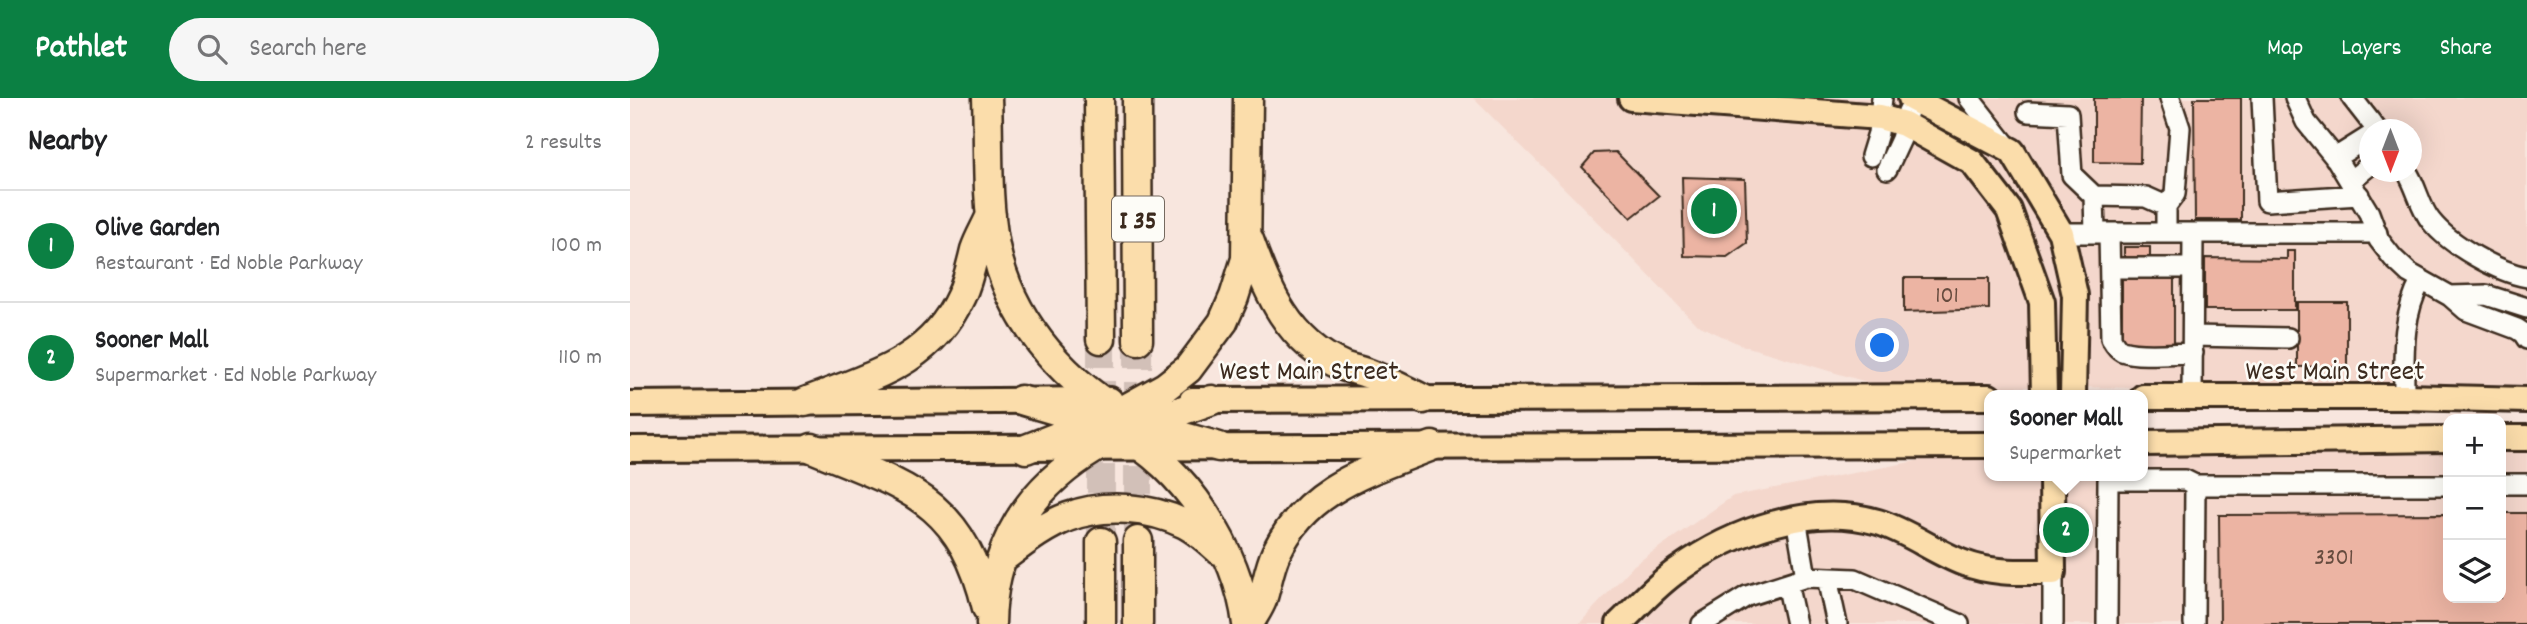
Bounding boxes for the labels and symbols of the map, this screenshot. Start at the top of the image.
north arrow [2359,119,2422,182]
pin: 1 [1691,185,1737,237]
road number: I 35 [1112,196,1164,242]
house number: 101 [1935,280,1959,314]
your location [1865,328,1899,362]
street label: West Main Street [1220,354,1398,394]
street label: West Main Street [2246,354,2424,394]
pin: 2 [2043,504,2089,556]
house number: 3301 [2314,542,2354,576]

